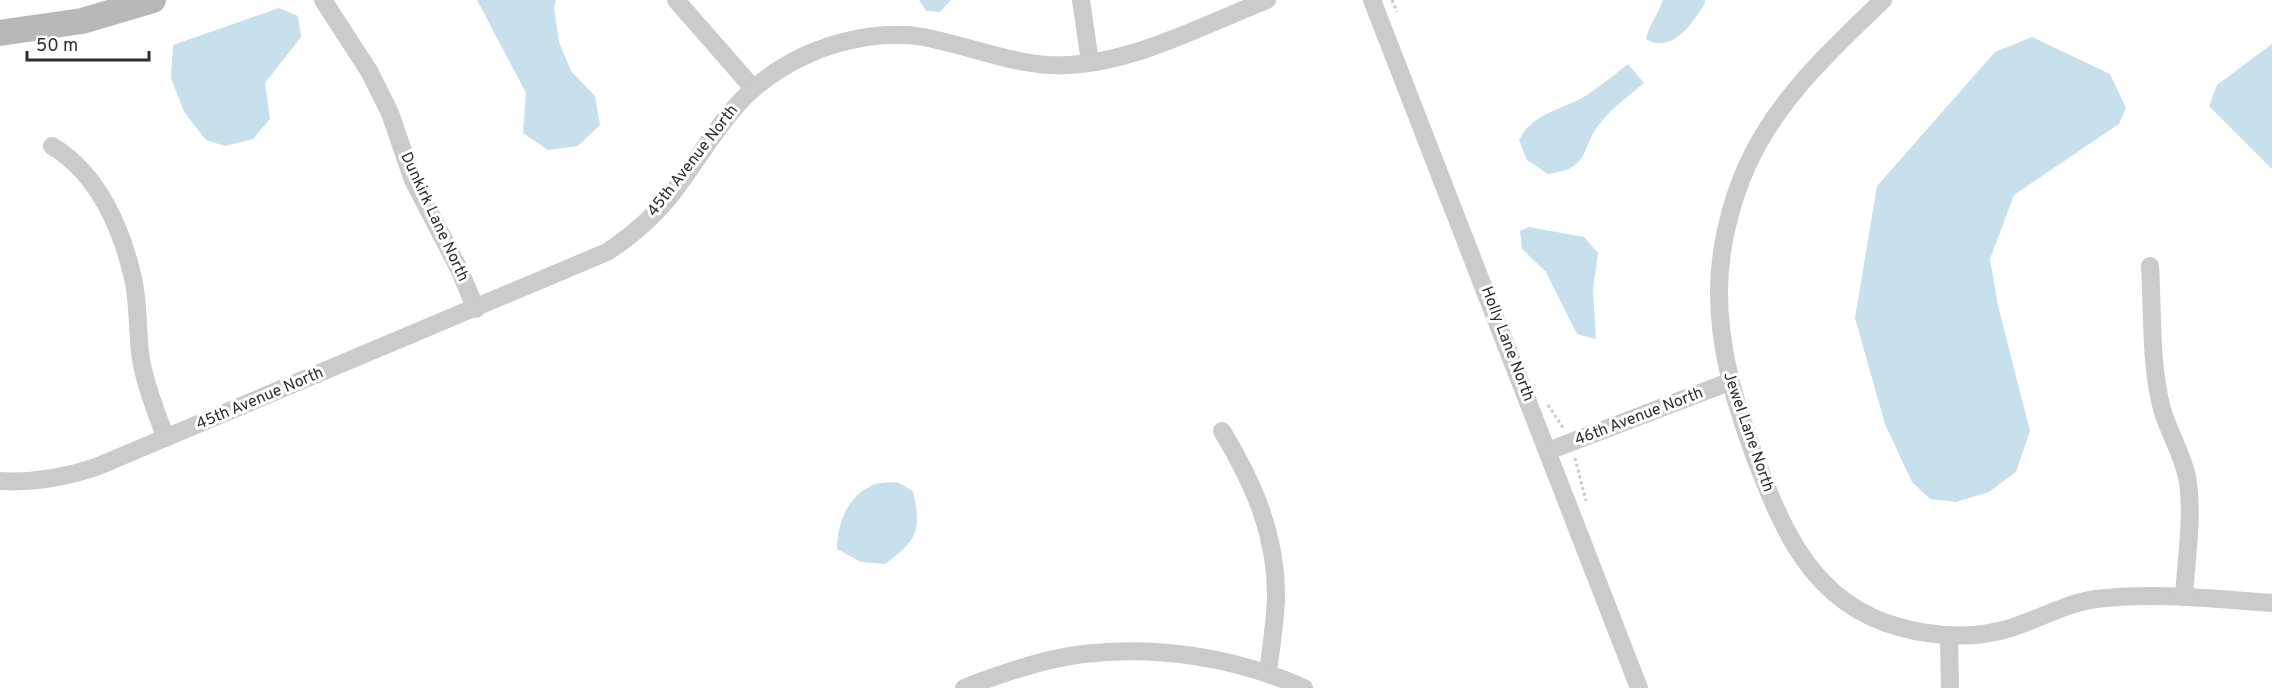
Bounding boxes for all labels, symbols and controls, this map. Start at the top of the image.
scale bar [27,24,148,62]
text: 50 m [36,35,78,58]
street label: 45th Avenue North [643,101,743,221]
street label: Dunkirk Lane North [395,149,473,285]
street label: Holly Lane North [1476,284,1538,404]
street label: 45th Avenue North [193,363,327,435]
street label: Jewel Lane North [1718,369,1778,495]
street label: 46th Avenue North [1572,383,1706,451]

